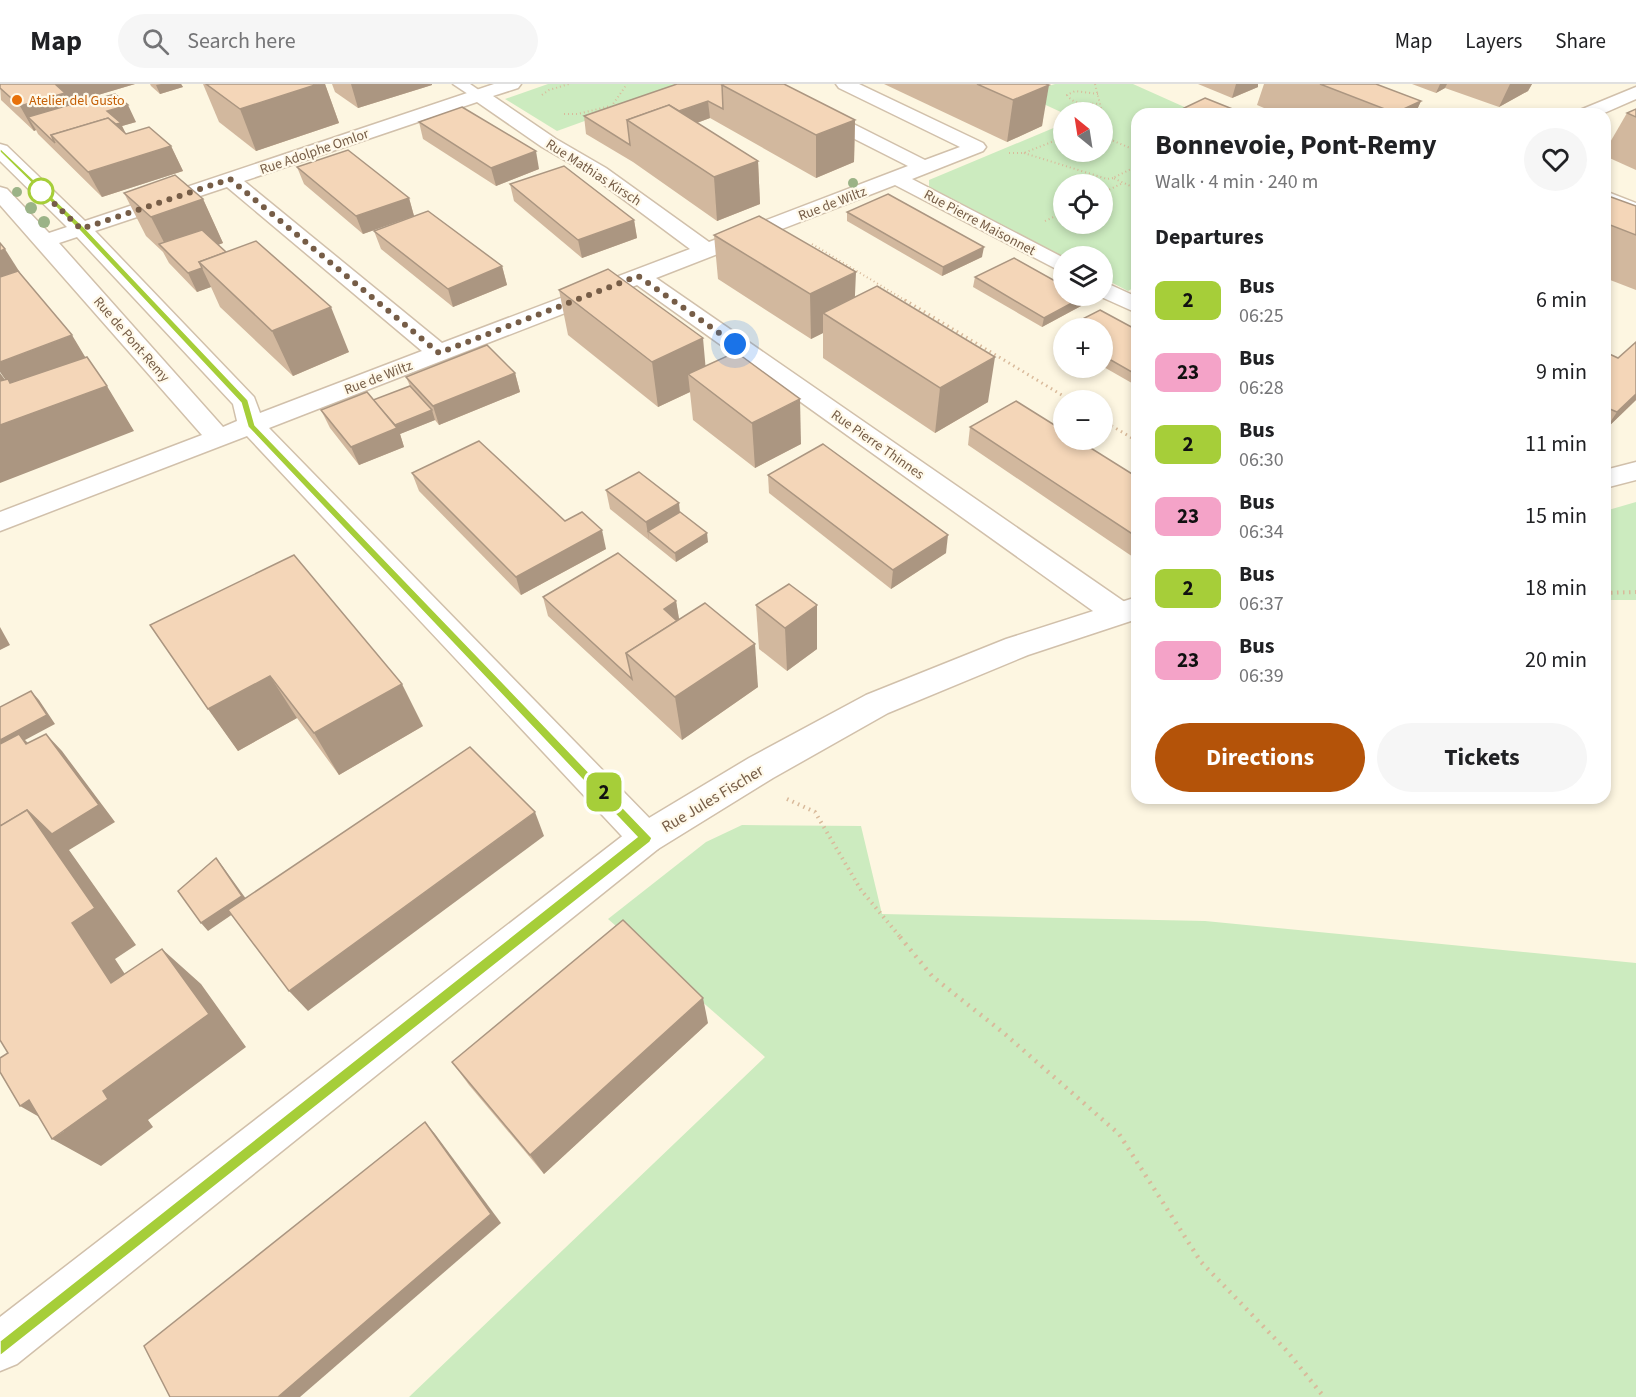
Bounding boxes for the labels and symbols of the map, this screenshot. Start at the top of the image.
place label: Atelier del Gusto [29,91,125,111]
marker: Atelier del Gusto [10,93,24,107]
north arrow [1053,102,1113,162]
street label: Rue Adolphe Omlor [257,124,372,180]
street label: Rue Mathias Kirsch [542,134,645,211]
unlabelled marker [28,178,54,204]
street label: Rue de Wiltz [795,182,869,226]
street label: Rue Pierre Maisonnet [920,185,1039,261]
street label: Rue de Pont-Remy [88,293,174,387]
your location [720,329,750,359]
street label: Rue de Wiltz [341,356,415,400]
street label: Rue Pierre Thinnes [827,405,928,485]
street label: Rue Jules Fischer [657,760,768,838]
line badge: 2 [584,772,624,812]

